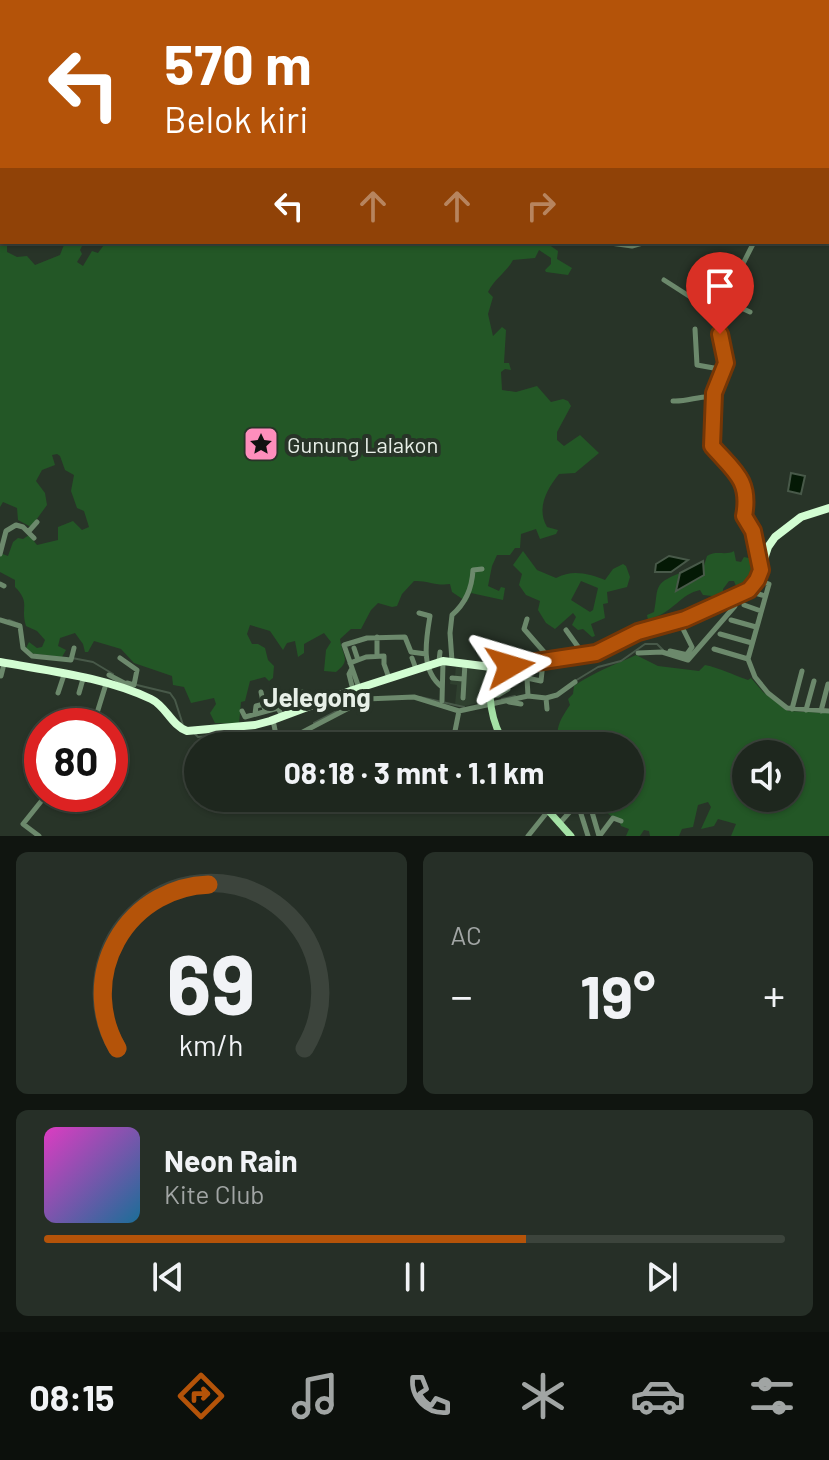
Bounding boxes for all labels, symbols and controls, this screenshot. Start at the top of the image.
text: 570 m [164,29,312,96]
icon: left [32,32,136,136]
text: Belok kiri [164,97,308,140]
icon: left [267,184,311,228]
icon: ahead [351,184,395,228]
icon: ahead [435,184,479,228]
icon: right [519,184,563,228]
pin [686,252,754,334]
icon: arrive [698,264,742,308]
place icon: Gunung Lalakon [242,425,280,463]
place label: Gunung Lalakon [287,431,438,457]
position arrow [468,624,552,708]
district label: Jelegong [263,681,371,712]
speed limit sign: 80 [24,708,128,812]
map controls [732,740,804,812]
button: sound [732,740,804,812]
text: 08:18 · 3 mnt · 1.1 km [284,754,544,790]
text: AC [451,919,482,950]
text: 69 [167,932,256,1032]
text: 19° [580,959,656,1031]
text: − [451,968,473,1021]
text: + [763,968,785,1021]
text: km/h [179,1027,244,1062]
text: Neon Rain [164,1142,298,1178]
text: Kite Club [164,1178,265,1209]
icon: previous [146,1255,190,1299]
icon: pause [393,1255,437,1299]
icon: next [640,1255,684,1299]
icon: directions [173,1368,229,1424]
icon: music [287,1368,343,1424]
icon: phone [401,1368,457,1424]
icon: climate [515,1368,571,1424]
icon: car [630,1368,686,1424]
icon: filters [744,1368,800,1424]
text: 08:15 [29,1375,114,1418]

